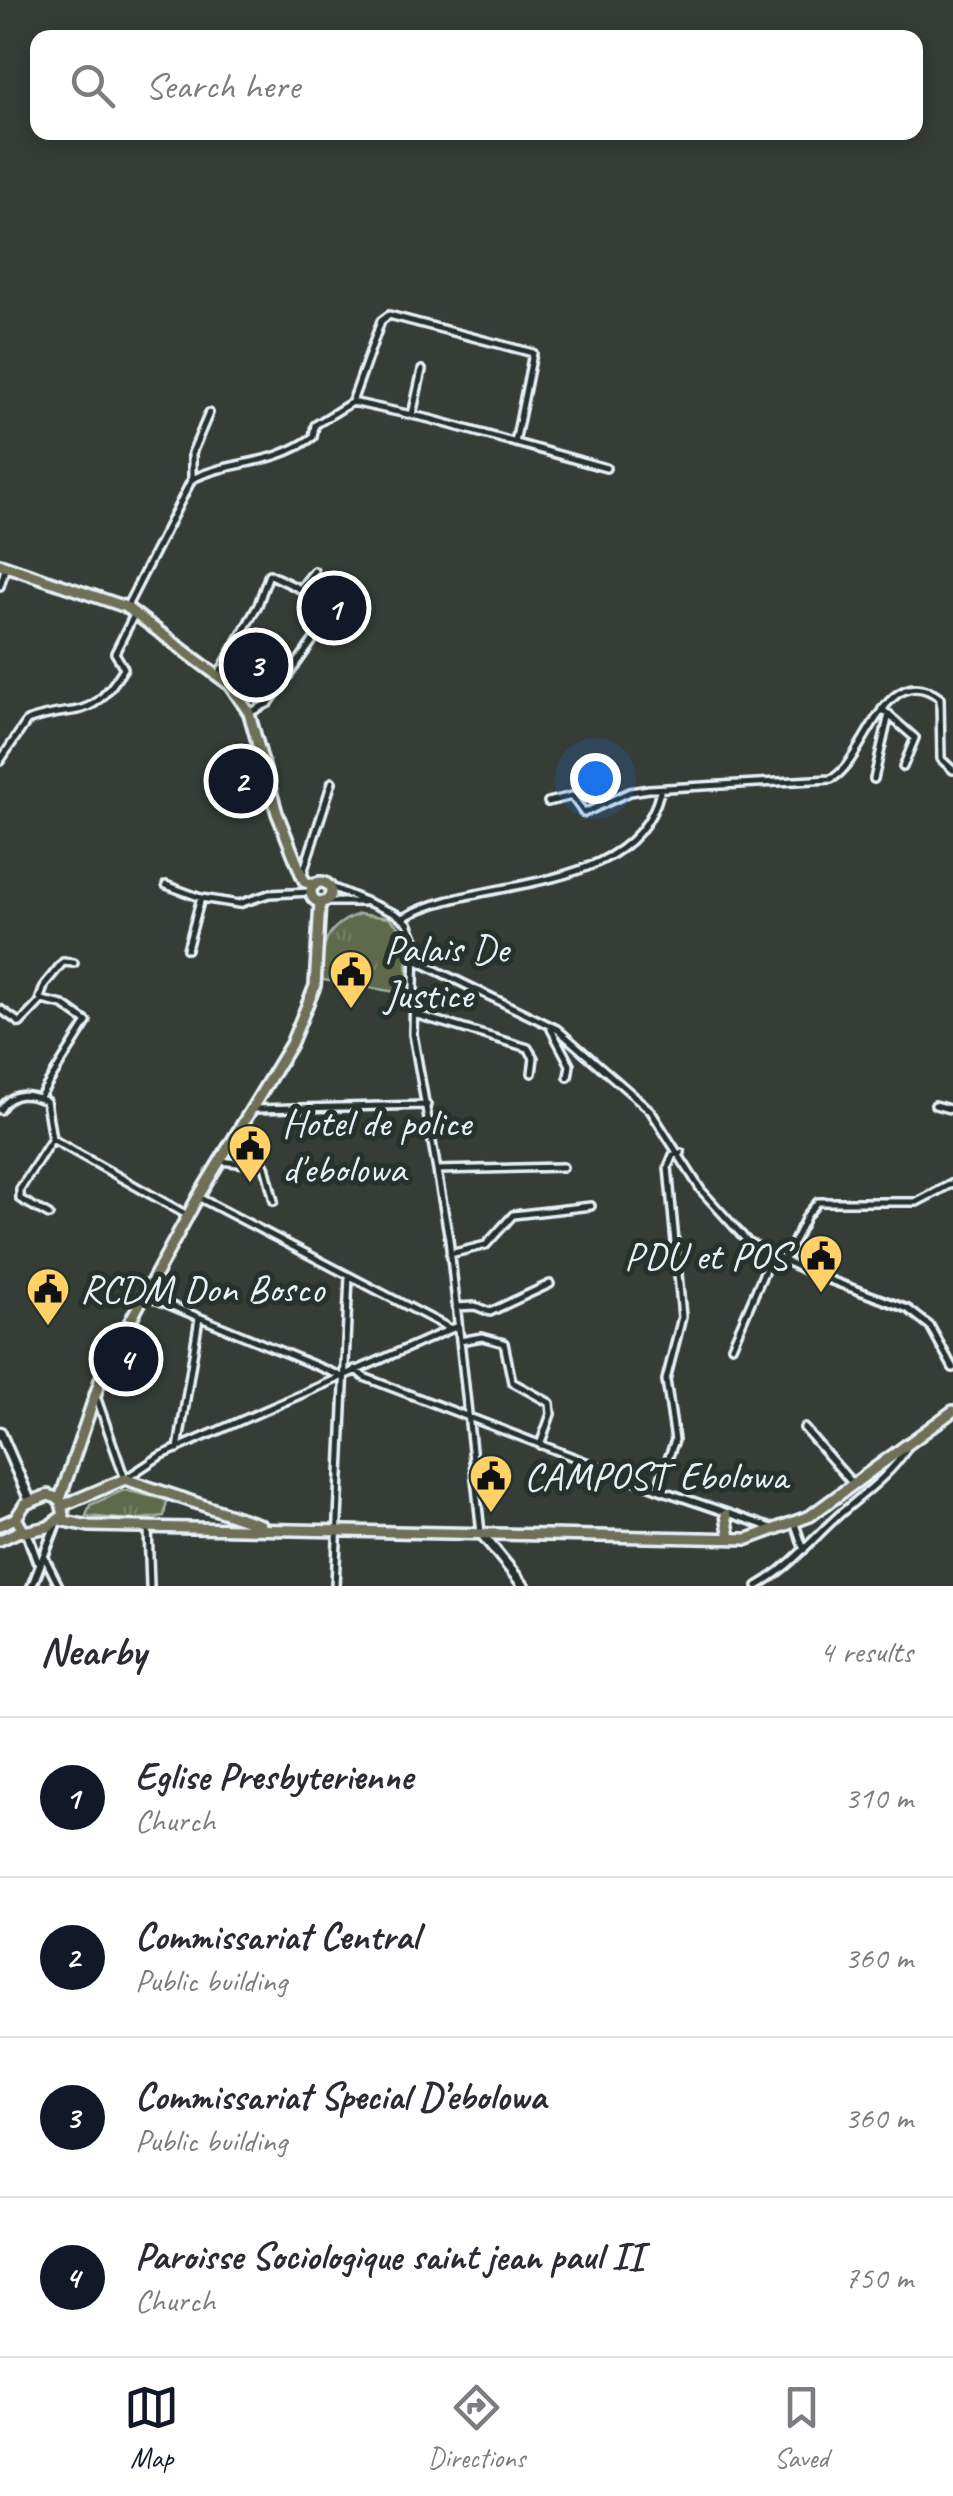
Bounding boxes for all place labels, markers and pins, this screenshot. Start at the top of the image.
pin: 1 [302,570,366,646]
pin: 3 [224,628,288,702]
pin: 2 [208,744,274,818]
place label: Palais De Justice [382,924,512,1020]
public building icon: Palais De Justice [328,949,374,1010]
place label: Hotel de police d'ebolowa [282,1098,474,1194]
public building icon: Hotel de police d'ebolowa [227,1123,273,1184]
place label: PDU et POS [624,1231,796,1281]
public building icon: PDU et POS [798,1233,844,1294]
place label: RCDM Don Bosco [80,1264,326,1314]
public building icon: RCDM Don Bosco [25,1266,71,1327]
pin: 4 [94,1322,158,1396]
place label: CAMPOST Ebolowa [524,1451,791,1501]
public building icon: CAMPOST Ebolowa [468,1453,514,1514]

